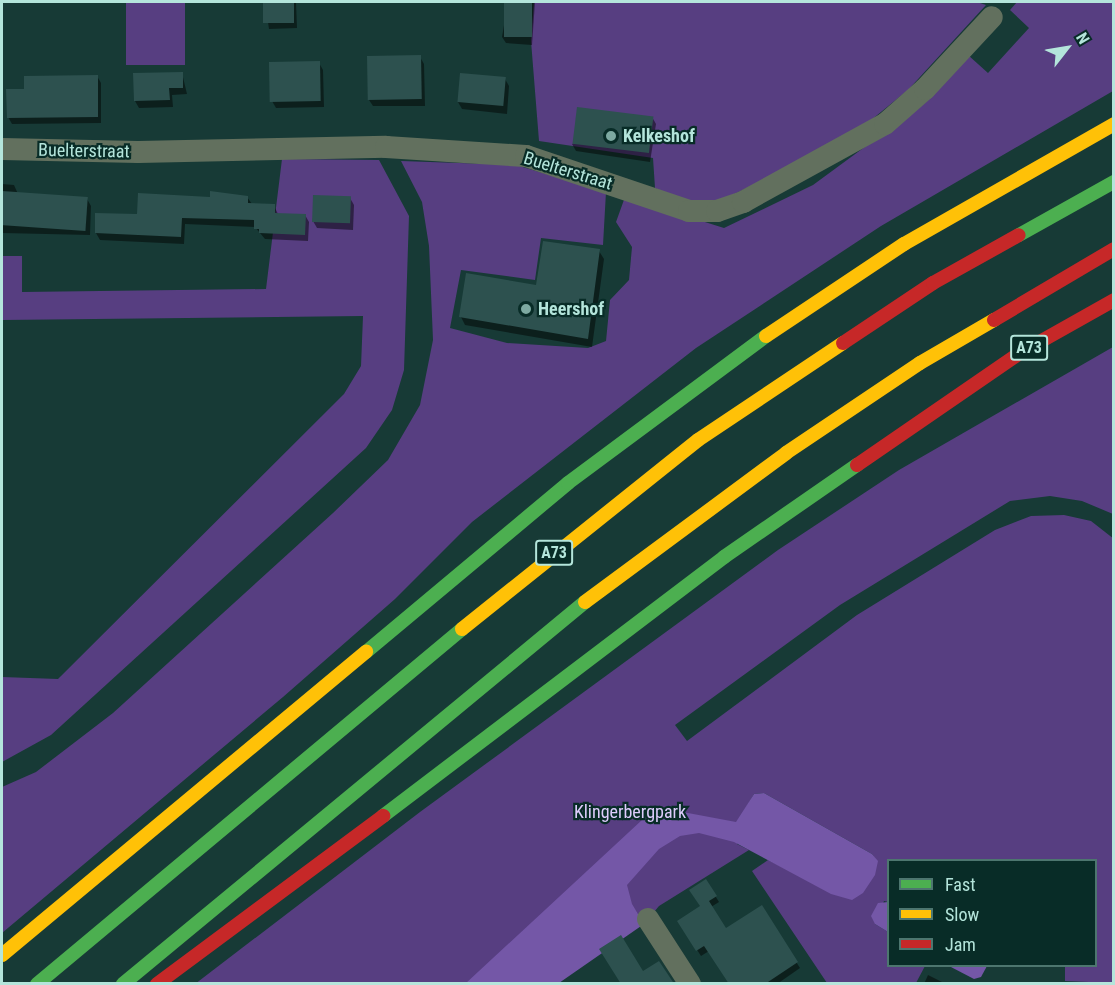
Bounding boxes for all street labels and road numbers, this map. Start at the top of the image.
street label: Buelterstraat [38,139,130,163]
street label: Buelterstraat [521,147,615,195]
road number: A73 [1010,335,1048,361]
road number: A73 [534,540,574,566]

